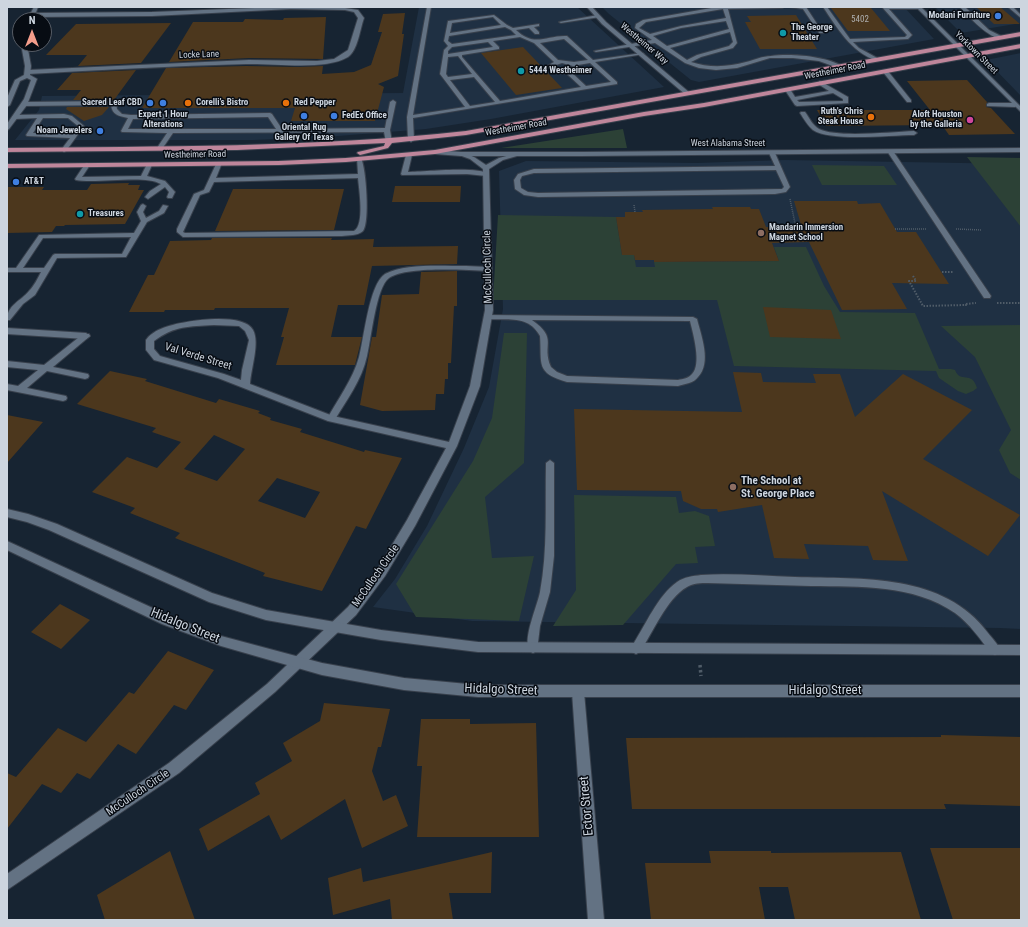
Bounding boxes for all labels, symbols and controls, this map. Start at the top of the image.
place label: Modani Furniture [929,11,990,21]
marker: Modani Furniture [993,11,1003,21]
north arrow [12,12,52,52]
text: N [29,14,35,27]
house number: 5402 [851,15,869,25]
street label: Westheimer Way [618,21,670,67]
place label: The George Theater [791,23,832,44]
marker: The George Theater [778,28,788,38]
street label: Yorktown Street [952,29,1000,77]
street label: Locke Lane [179,49,219,61]
street label: Westheimer Road [803,60,867,82]
marker: 5444 Westheimer [516,66,526,76]
place label: 5444 Westheimer [529,66,592,76]
place label: Sacred Leaf CBD [82,98,142,108]
marker: Sacred Leaf CBD [145,98,155,108]
marker: Expert 1 Hour Alterations [158,98,168,108]
marker: Corelli’s Bistro [183,98,193,108]
place label: Corelli’s Bistro [196,98,248,108]
marker: Red Pepper [281,98,291,108]
place label: Red Pepper [294,98,335,108]
place label: Ruth's Chris Steak House [818,107,863,128]
place label: Expert 1 Hour Alterations [138,110,188,131]
place label: Aloft Houston by the Galleria [910,110,962,131]
marker: Oriental Rug Gallery Of Texas [299,111,309,121]
marker: FedEx Office [329,111,339,121]
place label: FedEx Office [342,111,387,121]
marker: Ruth's Chris Steak House [866,112,876,122]
marker: Aloft Houston by the Galleria [965,115,975,125]
street label: Westheimer Road [484,117,548,139]
place label: Oriental Rug Gallery Of Texas [274,123,334,144]
place label: Noam Jewelers [37,126,92,136]
marker: Noam Jewelers [95,126,105,136]
street label: West Alabama Street [691,139,765,149]
street label: Westheimer Road [164,149,226,161]
marker: AT&T [11,177,21,187]
place label: AT&T [24,177,44,187]
marker: Treasures [75,209,85,219]
place label: Treasures [88,209,124,219]
place label: Mandarin Immersion Magnet School [769,223,843,244]
marker: Mandarin Immersion Magnet School [756,228,766,238]
street label: McCulloch Circle [481,230,495,304]
street label: Val Verde Street [163,341,233,373]
place label: The School at St. George Place [741,474,815,500]
marker: The School at St. George Place [728,482,738,492]
street label: McCulloch Circle [350,542,402,610]
street label: Hidalgo Street [148,605,222,647]
street label: Hidalgo Street [464,681,538,699]
street label: Hidalgo Street [788,683,862,699]
street label: McCulloch Circle [104,767,172,819]
street label: Ector Street [577,775,597,837]

